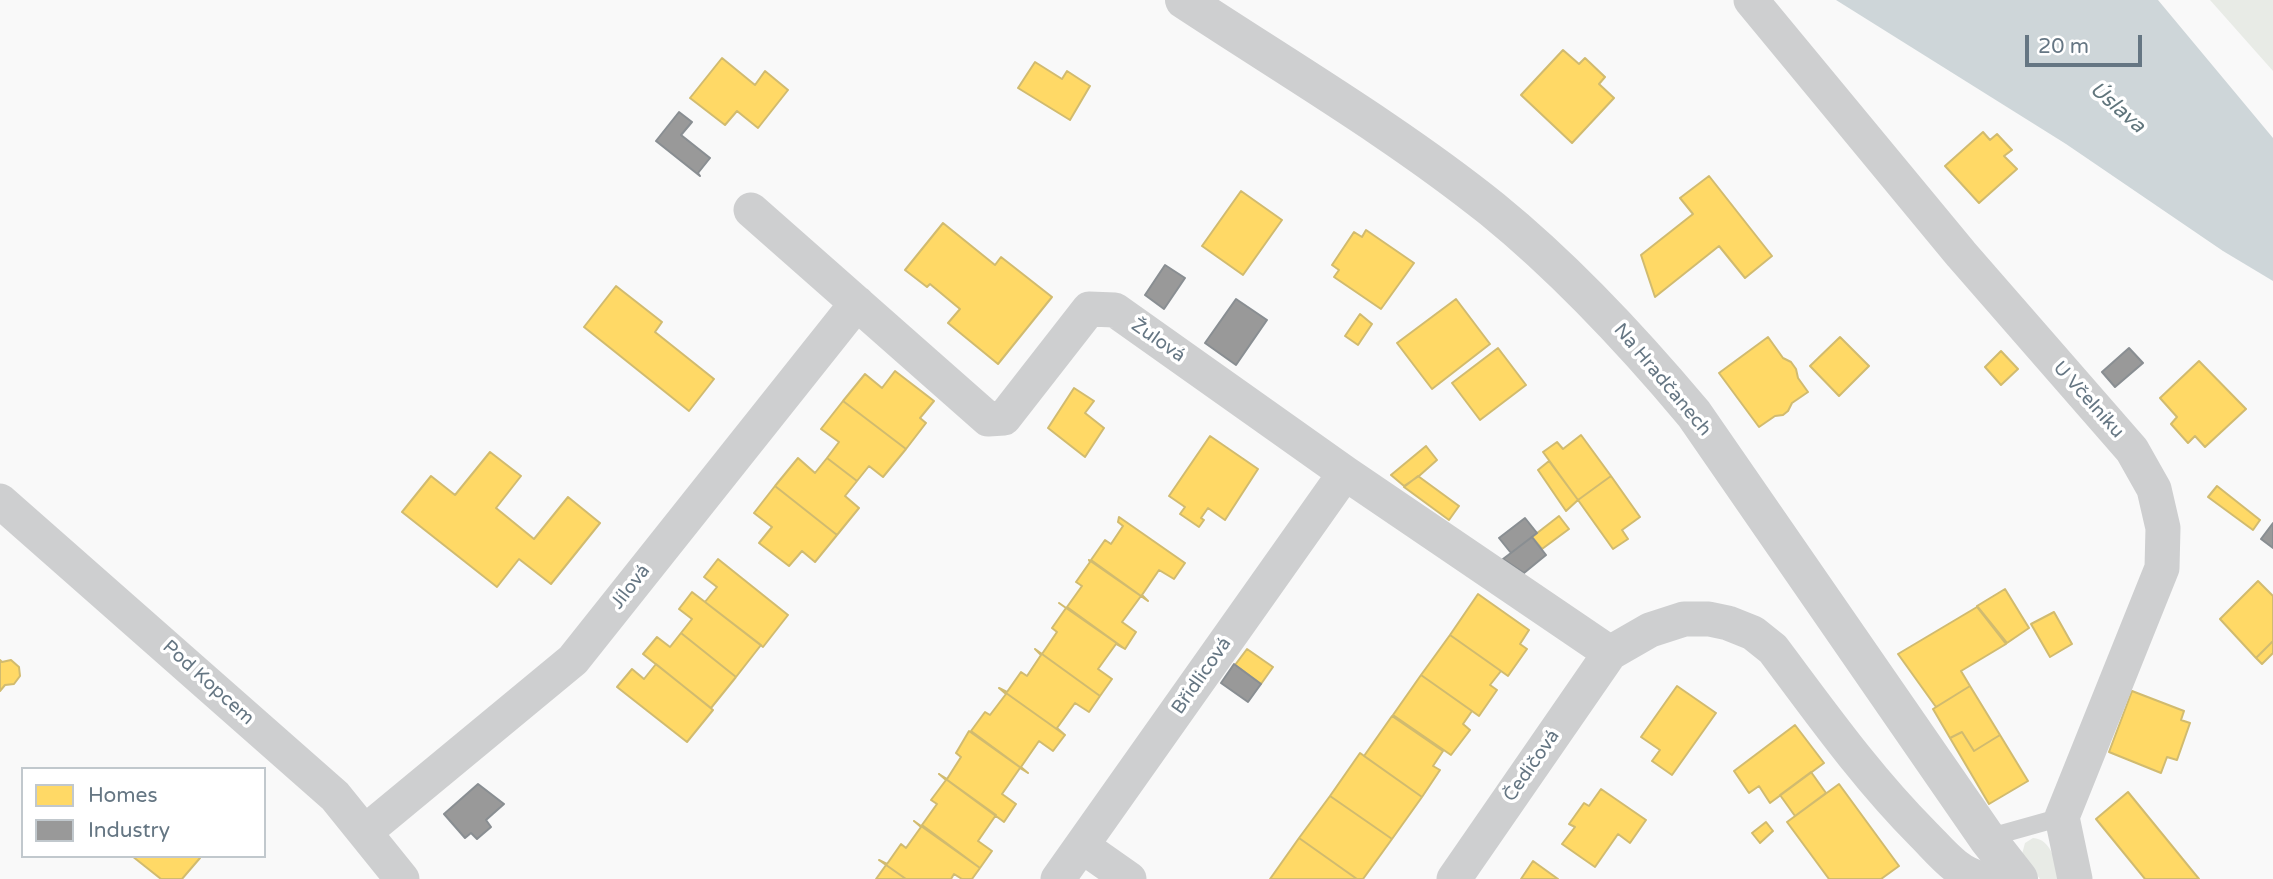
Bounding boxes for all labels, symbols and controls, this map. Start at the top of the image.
scale bar [2028,21,2145,65]
text: 20 m [2038,34,2089,59]
water label: Úslava [2084,77,2150,139]
street label: Žulová [1127,314,1189,368]
street label: Na Hradčanech [1608,319,1716,441]
street label: U Včelníku [2048,357,2128,443]
street label: Jílová [607,560,655,614]
street label: Břidlicová [1167,633,1237,719]
street label: Pod Kopcem [157,636,259,730]
street label: Čedičová [1499,726,1565,806]
legend [21,767,266,858]
text: Homes [88,783,158,808]
text: Industry [88,818,170,843]

